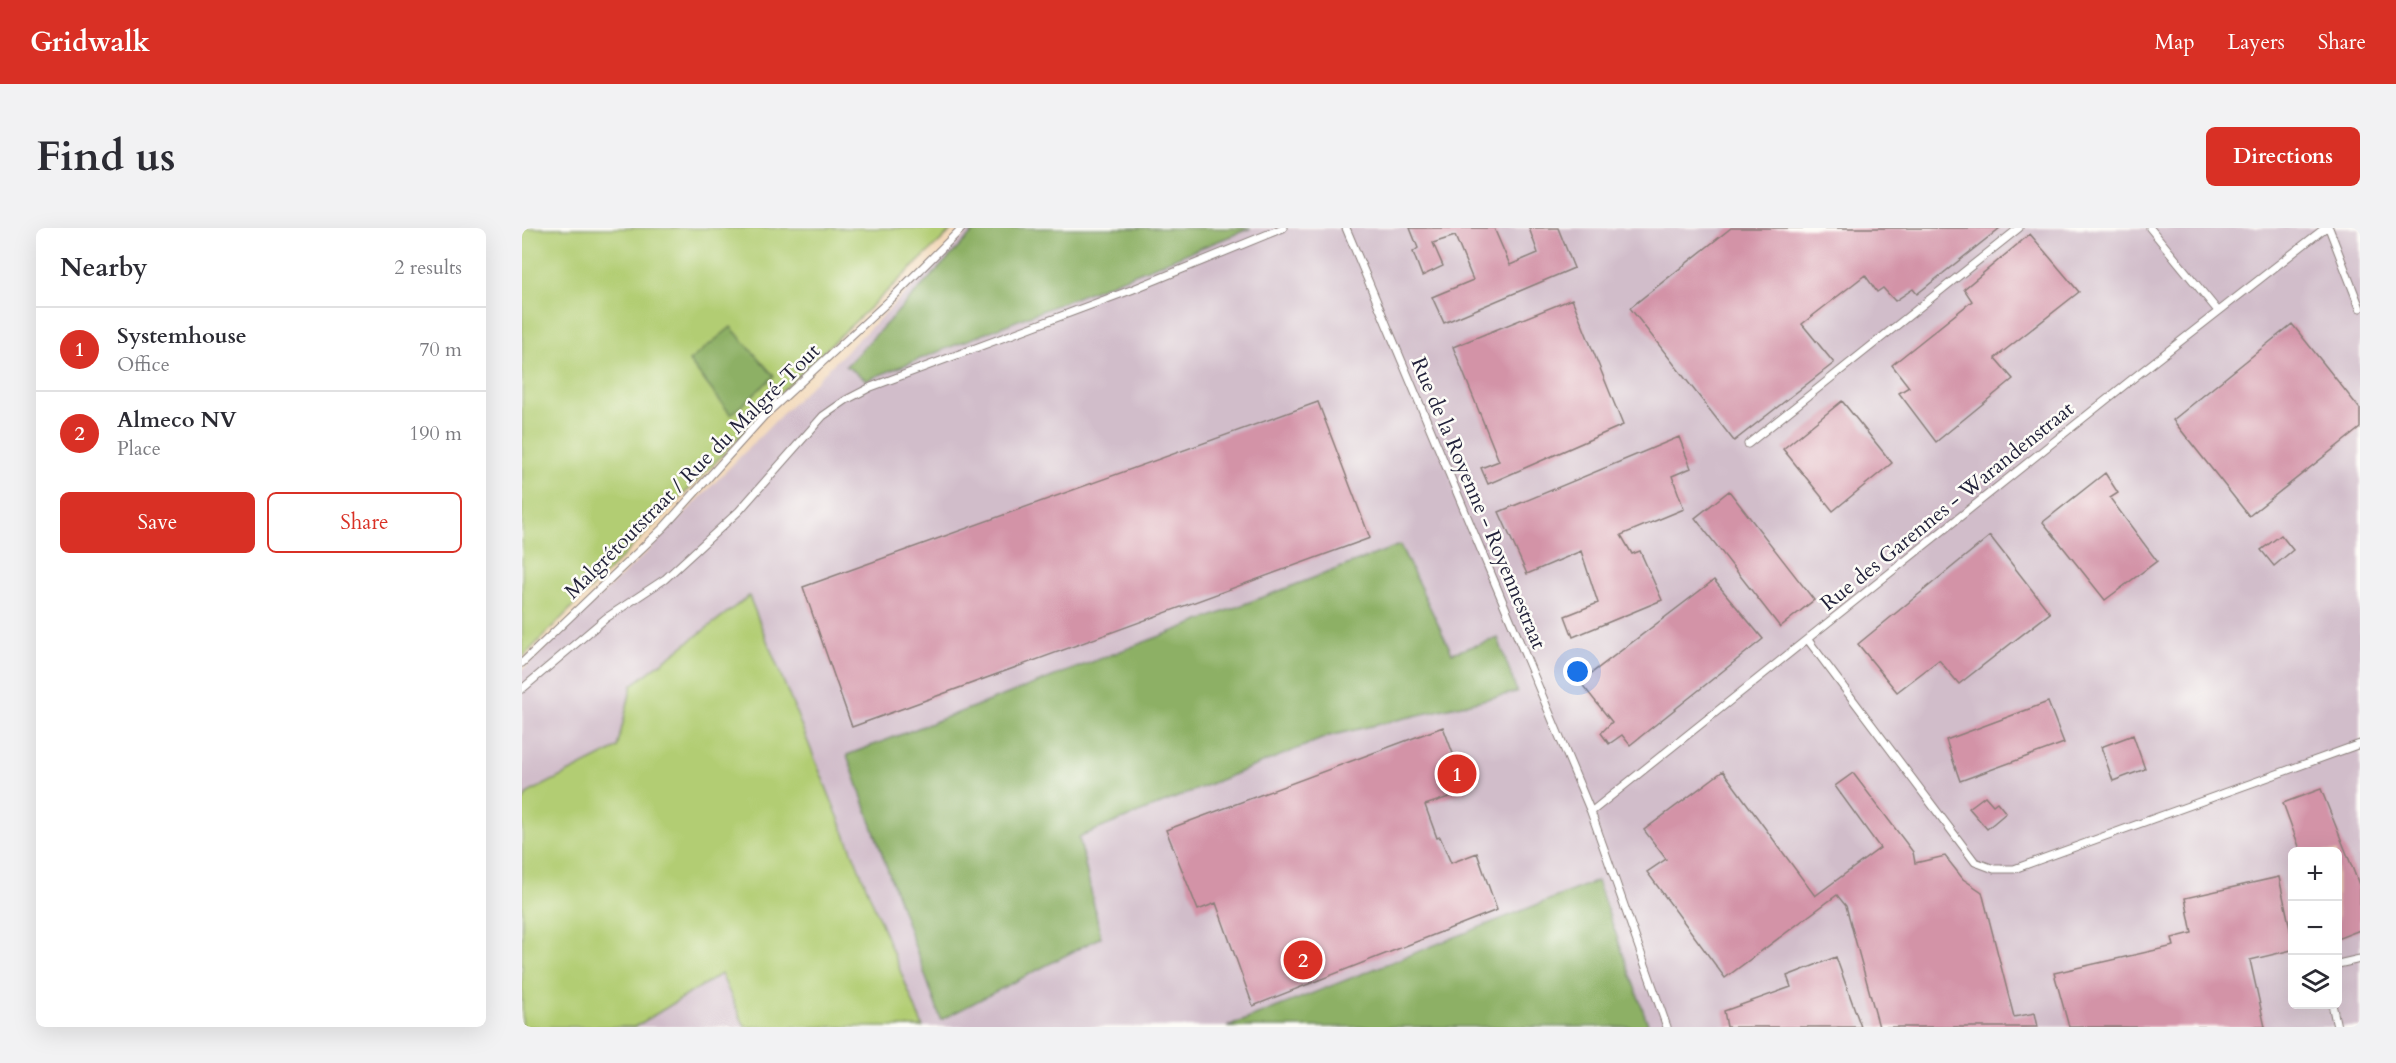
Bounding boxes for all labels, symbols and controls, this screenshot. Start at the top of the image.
text: Gridwalk [30,23,150,61]
text: Map [2155,28,2195,57]
text: Layers [2228,28,2285,57]
text: Share [2318,28,2366,57]
button: Directions [2206,127,2360,186]
text: Find us [36,128,176,185]
text: Nearby [60,250,148,285]
text: 2 results [394,254,462,281]
text: Systemhouse [117,321,247,351]
text: 1 [74,336,85,363]
text: 70 m [419,336,462,363]
street label: Malgrétoutstraat / Rue du Malgré-Tout [558,337,827,606]
text: Office [117,351,170,378]
street label: Rue de la Royenne - Royennestraat [1404,353,1553,654]
street label: Rue des Garennes - Warandenstraat [1815,395,2080,618]
text: Almeco NV [117,405,237,435]
text: 2 [74,420,85,447]
text: 190 m [409,420,462,447]
text: Place [117,435,161,462]
button: Save [60,492,255,553]
button: Share [267,492,462,553]
your location [1563,657,1592,686]
pin: 1 [1438,752,1476,796]
map controls [2288,847,2342,1009]
button: + [2288,847,2342,901]
button: − [2288,901,2342,955]
pin: 2 [1284,938,1322,982]
button: layers [2288,955,2342,1009]

